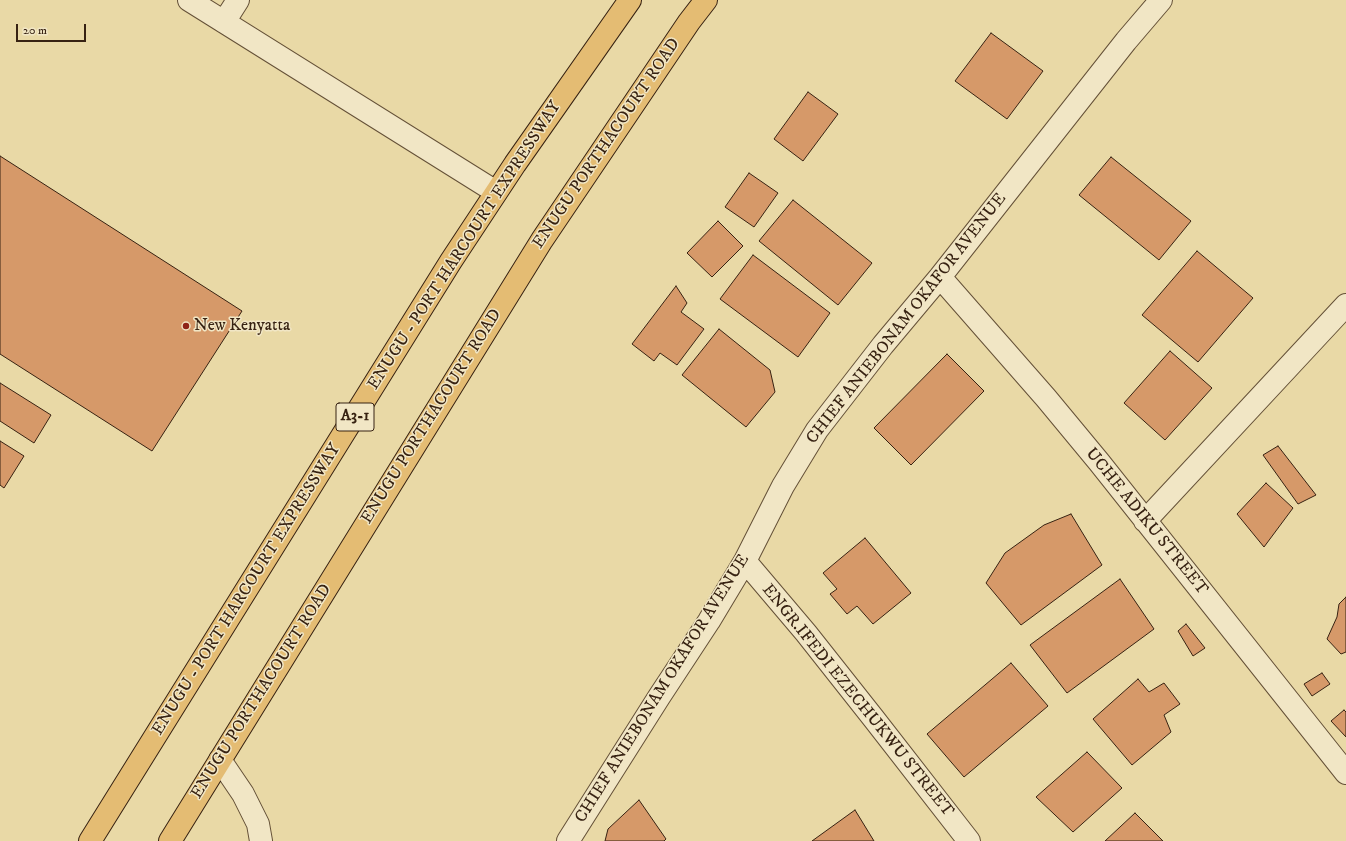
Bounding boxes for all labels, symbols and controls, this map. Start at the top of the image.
scale bar [18,16,88,42]
text: 20 m [23,23,47,38]
street label: ENUGU PORTHACOURT ROAD [529,35,685,253]
street label: ENUGU - PORT HARCOURT EXPRESSWAY [364,98,566,394]
street label: CHIEF ANIEBONAM OKAFOR AVENUE [803,189,1011,449]
street label: ENUGU PORTHACOURT ROAD [357,306,507,528]
place label: New Kenyatta [194,316,290,336]
marker: New Kenyatta [181,321,191,331]
road number: A3-1 [336,403,374,431]
street label: ENUGU - PORT HARCOURT EXPRESSWAY [148,440,346,740]
street label: UCHE ADIKU STREET [1080,444,1212,600]
street label: CHIEF ANIEBONAM OKAFOR AVENUE [571,551,755,827]
street label: ENUGU PORTHACOURT ROAD [187,581,337,803]
street label: ENGR.IFEDI EZECHUKWU STREET [757,581,957,821]

